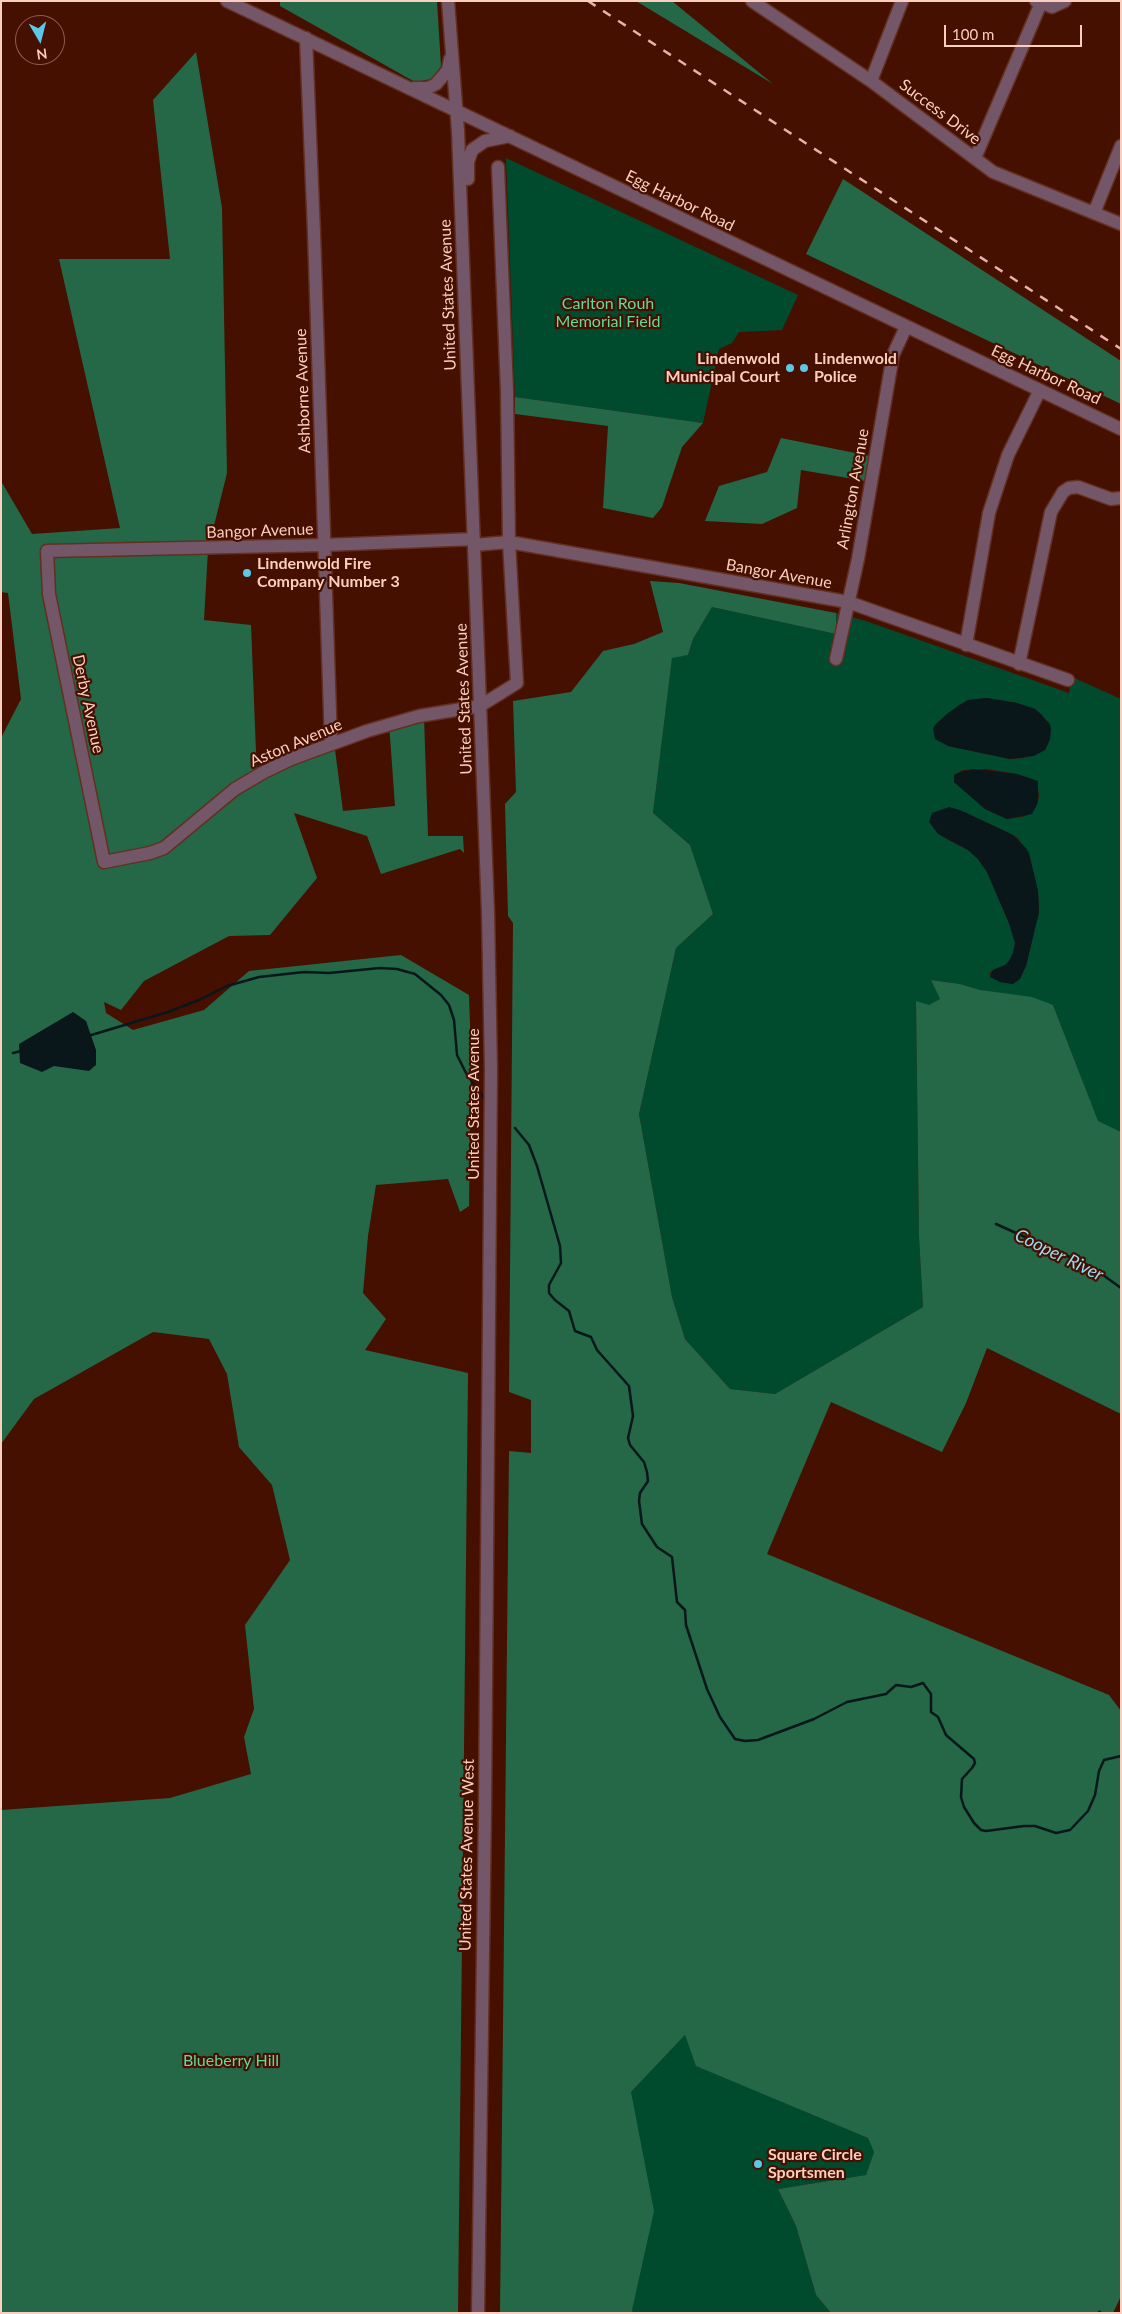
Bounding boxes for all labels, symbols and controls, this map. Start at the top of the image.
north arrow [15,15,65,65]
scale bar [947,15,1084,47]
text: 100 m [952,25,994,43]
text: N [35,45,49,64]
street label: Success Drive [895,75,985,149]
street label: Egg Harbor Road [622,166,738,236]
street label: United States Avenue [436,219,460,371]
park label: Carlton Rouh Memorial Field [556,294,660,332]
street label: Ashborne Avenue [291,328,315,454]
street label: Egg Harbor Road [988,341,1104,409]
place label: Lindenwold Municipal Court [666,349,780,387]
place label: Lindenwold Police [814,349,897,387]
marker: Lindenwold Municipal Court [784,362,796,374]
marker: Lindenwold Police [798,362,810,374]
street label: Arlington Avenue [833,427,873,551]
street label: Bangor Avenue [206,520,314,542]
place label: Lindenwold Fire Company Number 3 [257,554,400,592]
street label: Bangor Avenue [725,555,833,593]
marker: Lindenwold Fire Company Number 3 [241,567,253,579]
street label: United States Avenue [452,623,476,775]
street label: Derby Avenue [68,653,108,755]
street label: Aston Avenue [247,715,345,771]
street label: United States Avenue [464,1028,484,1180]
water label: Cooper River [1011,1224,1107,1286]
street label: United States Avenue West [456,1759,478,1951]
park label: Blueberry Hill [183,2051,279,2071]
place label: Square Circle Sportsmen [768,2145,862,2183]
marker: Square Circle Sportsmen [752,2158,764,2170]

